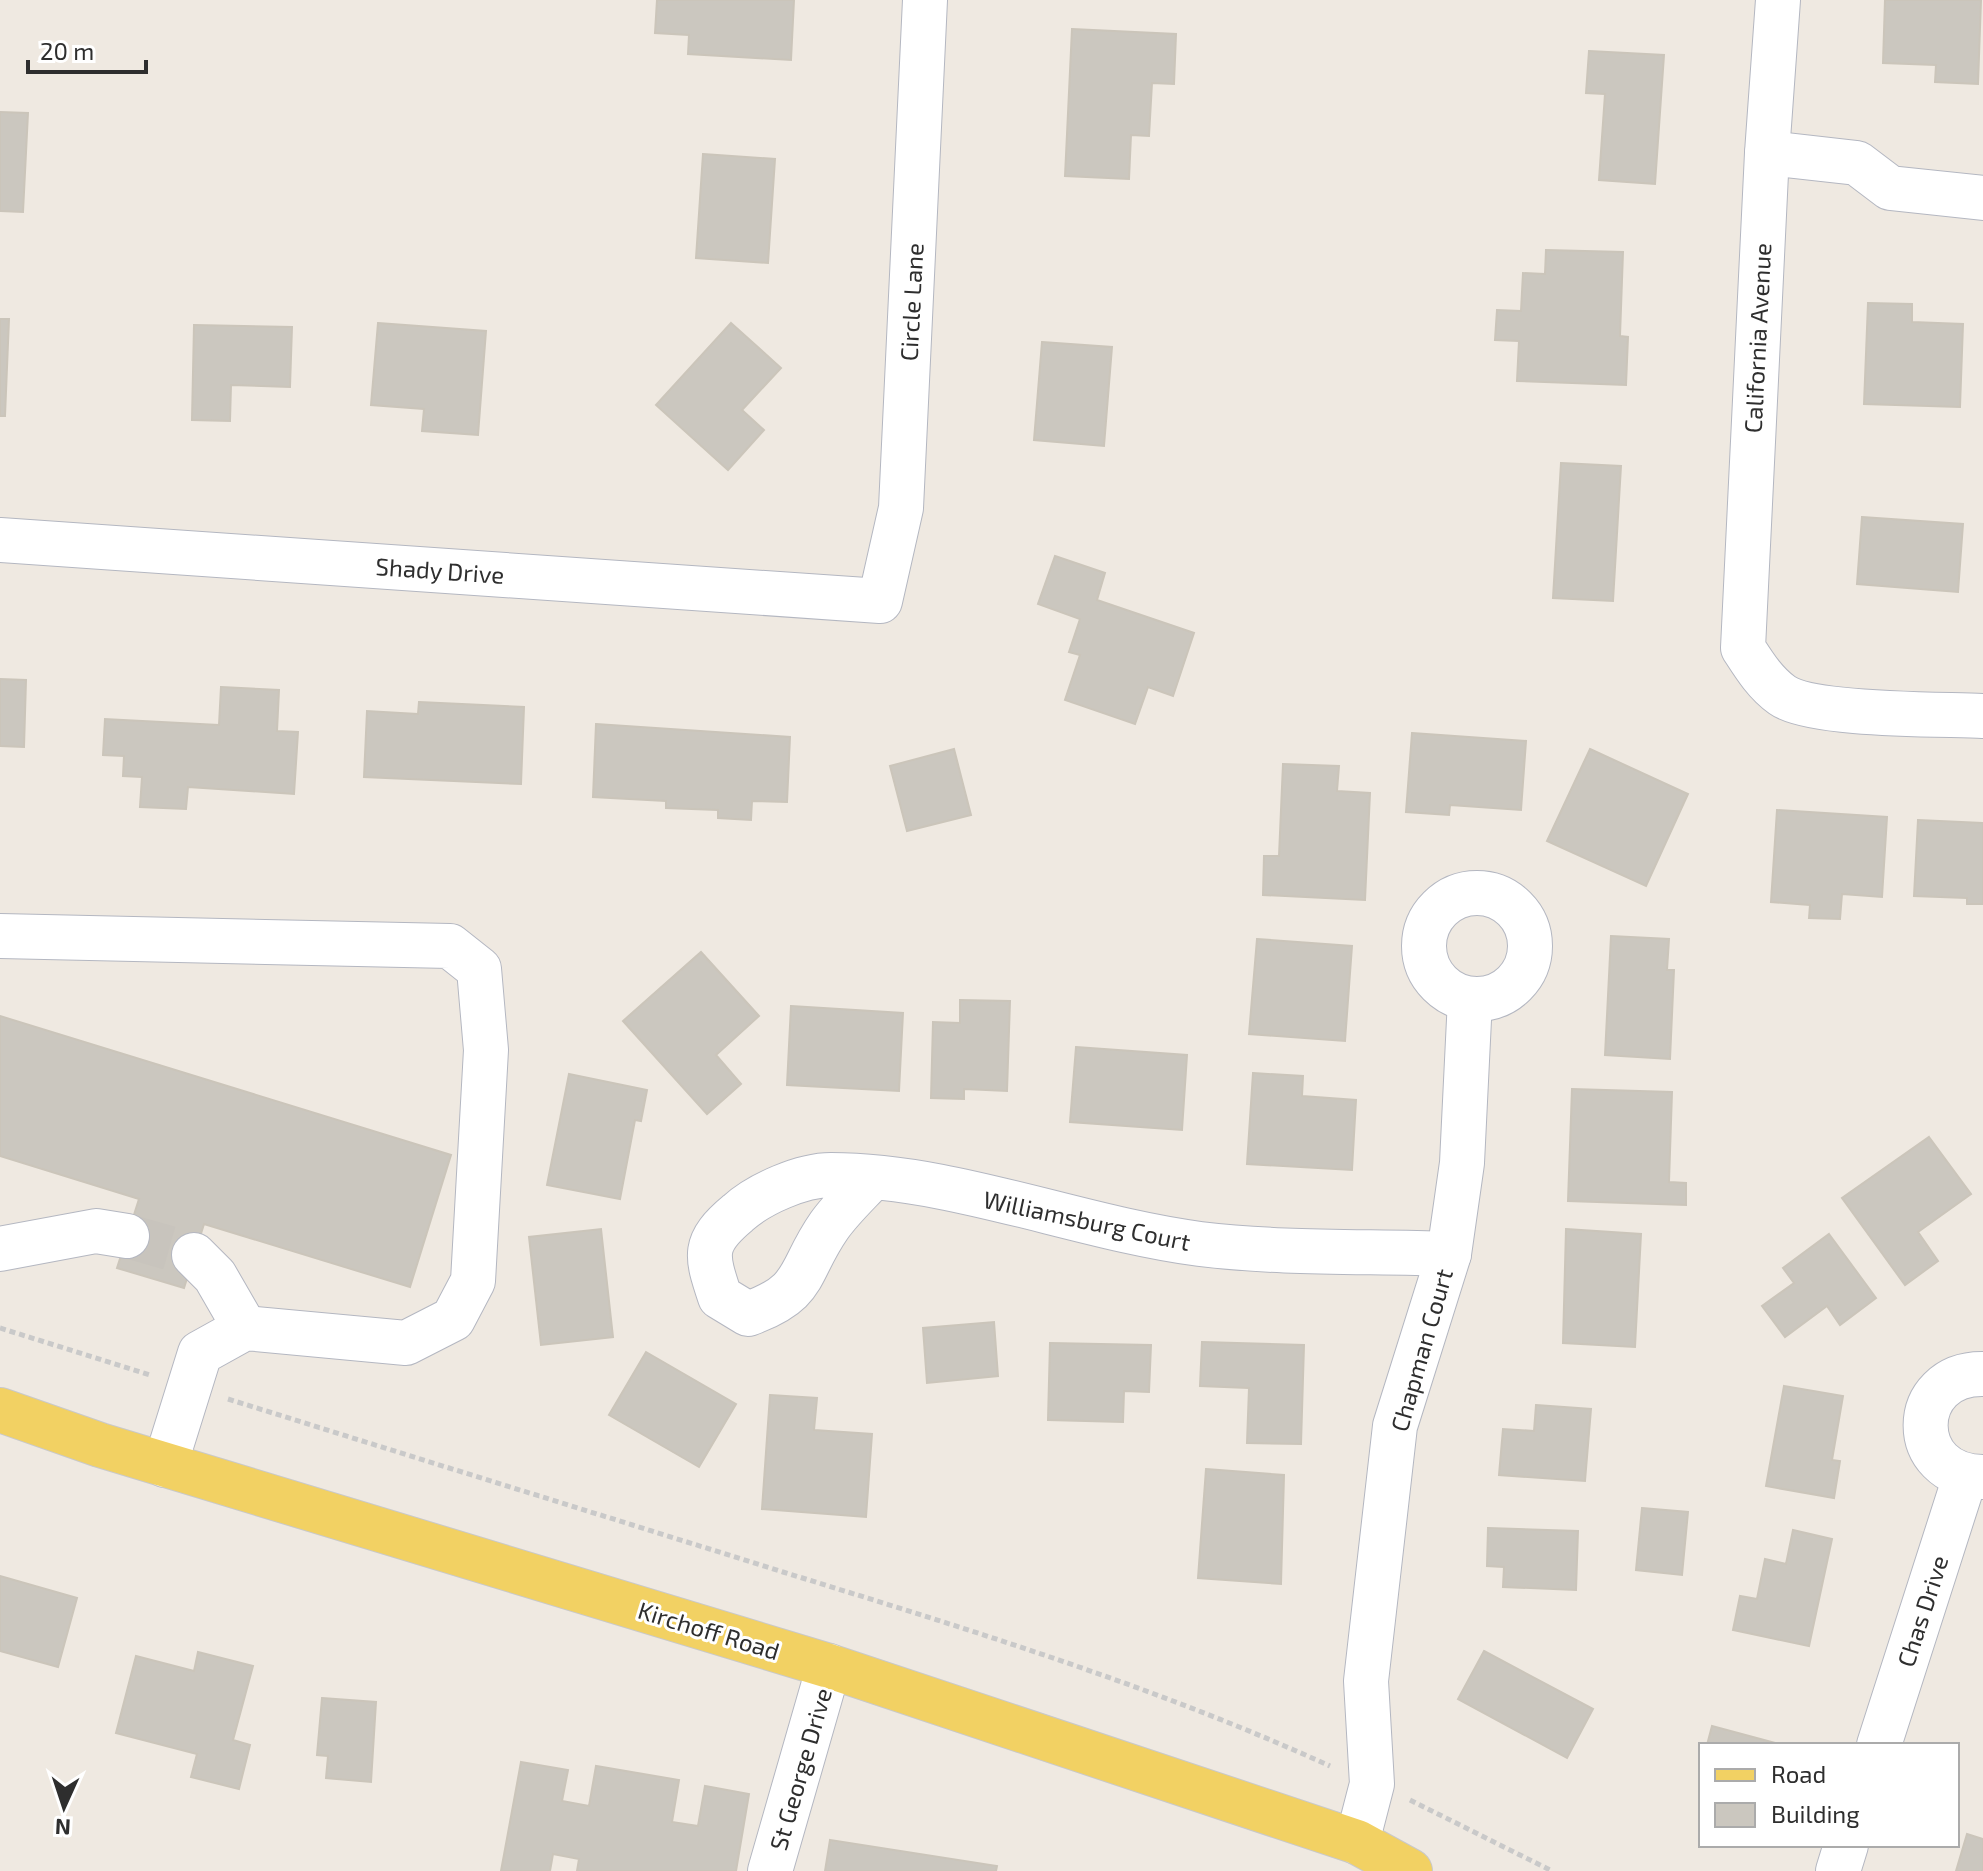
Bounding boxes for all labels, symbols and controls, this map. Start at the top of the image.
scale bar [28,24,146,74]
text: 20 m [40,36,94,65]
street label: Circle Lane [893,242,929,362]
street label: California Avenue [1738,242,1776,434]
street label: Shady Drive [375,551,505,589]
street label: Williamsburg Court [981,1184,1193,1256]
street label: Chapman Court [1384,1265,1458,1435]
street label: Chas Drive [1890,1552,1954,1670]
street label: Kirchoff Road [635,1595,783,1665]
street label: St George Drive [763,1685,837,1853]
legend [1699,1743,1959,1847]
text: Road [1771,1759,1826,1788]
north arrow [24,1767,104,1847]
text: Building [1771,1799,1860,1828]
text: N [54,1815,72,1841]

